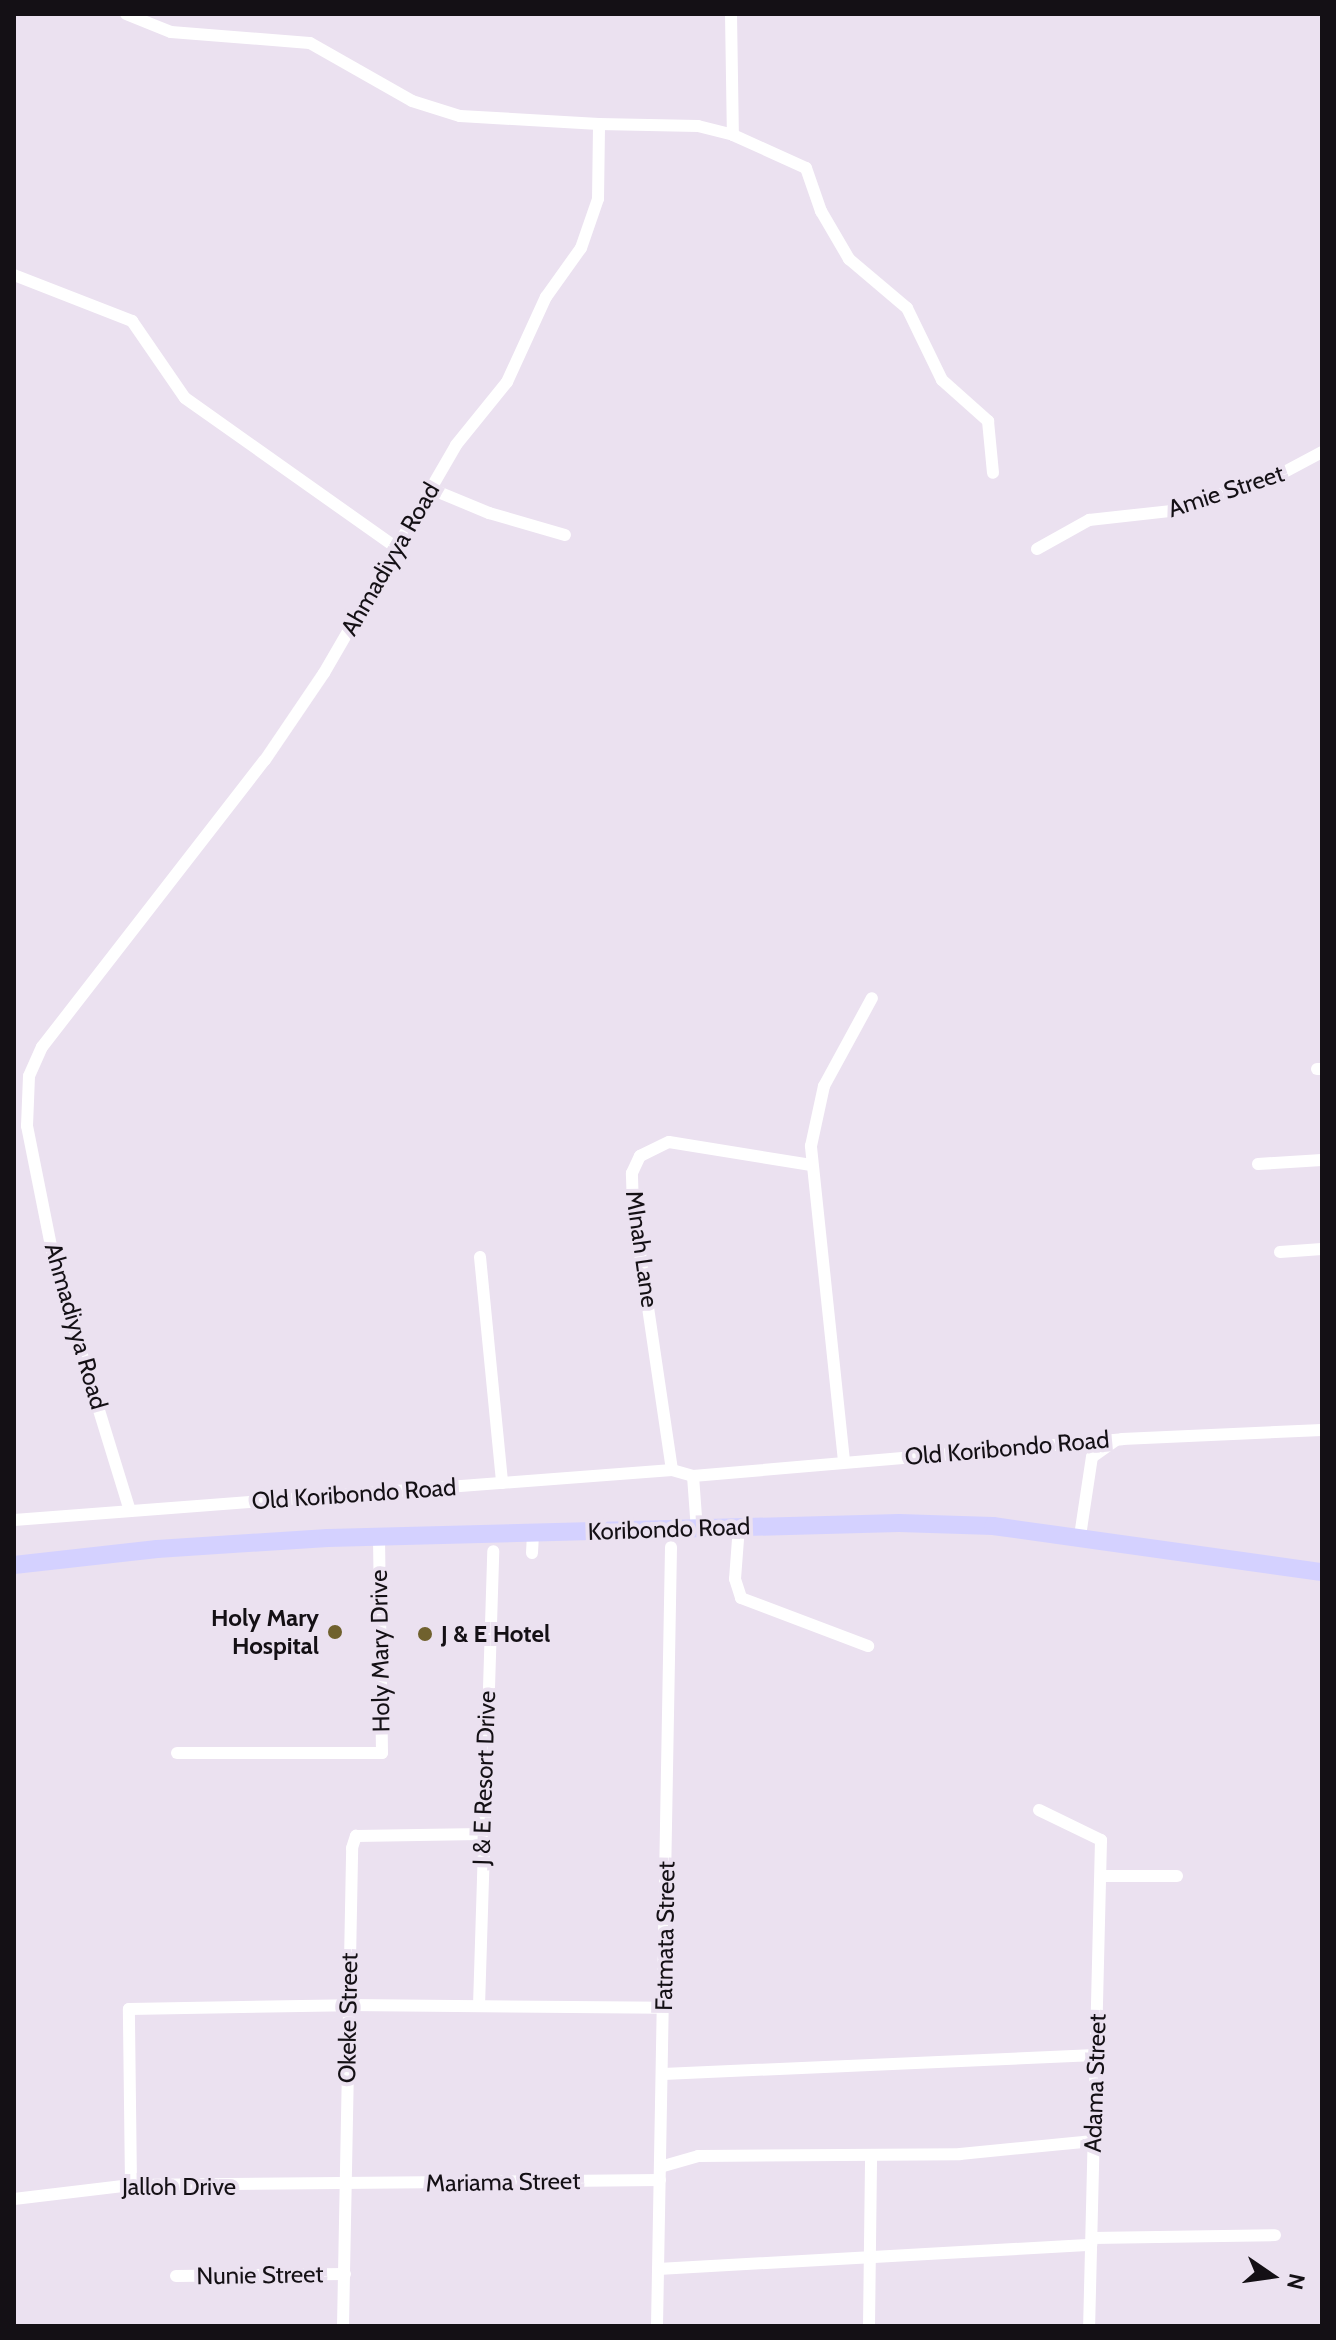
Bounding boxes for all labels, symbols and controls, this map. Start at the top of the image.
street label: Amie Street [1164,459,1288,523]
street label: Ahmadiyya Road [335,477,445,641]
street label: MInah Lane [620,1189,664,1309]
street label: Ahmadiyya Road [38,1239,114,1413]
street label: Old Koribondo Road [904,1425,1110,1471]
street label: Old Koribondo Road [251,1472,457,1516]
street label: Koribondo Road [587,1512,751,1546]
street label: Holy Mary Drive [364,1569,396,1733]
place label: Holy Mary Hospital [211,1604,319,1660]
place label: J & E Hotel [441,1620,550,1648]
marker: Holy Mary Hospital [326,1623,344,1641]
marker: J & E Hotel [416,1625,434,1643]
street label: J & E Resort Drive [467,1690,501,1866]
street label: Fatmata Street [649,1861,681,2011]
street label: Okeke Street [332,1953,364,2083]
street label: Adama Street [1078,2013,1112,2153]
street label: Mariama Street [425,2166,581,2198]
street label: Jalloh Drive [122,2173,236,2201]
north arrow [1232,2236,1312,2316]
street label: Nunie Street [196,2259,324,2291]
text: N [1281,2271,1311,2292]

